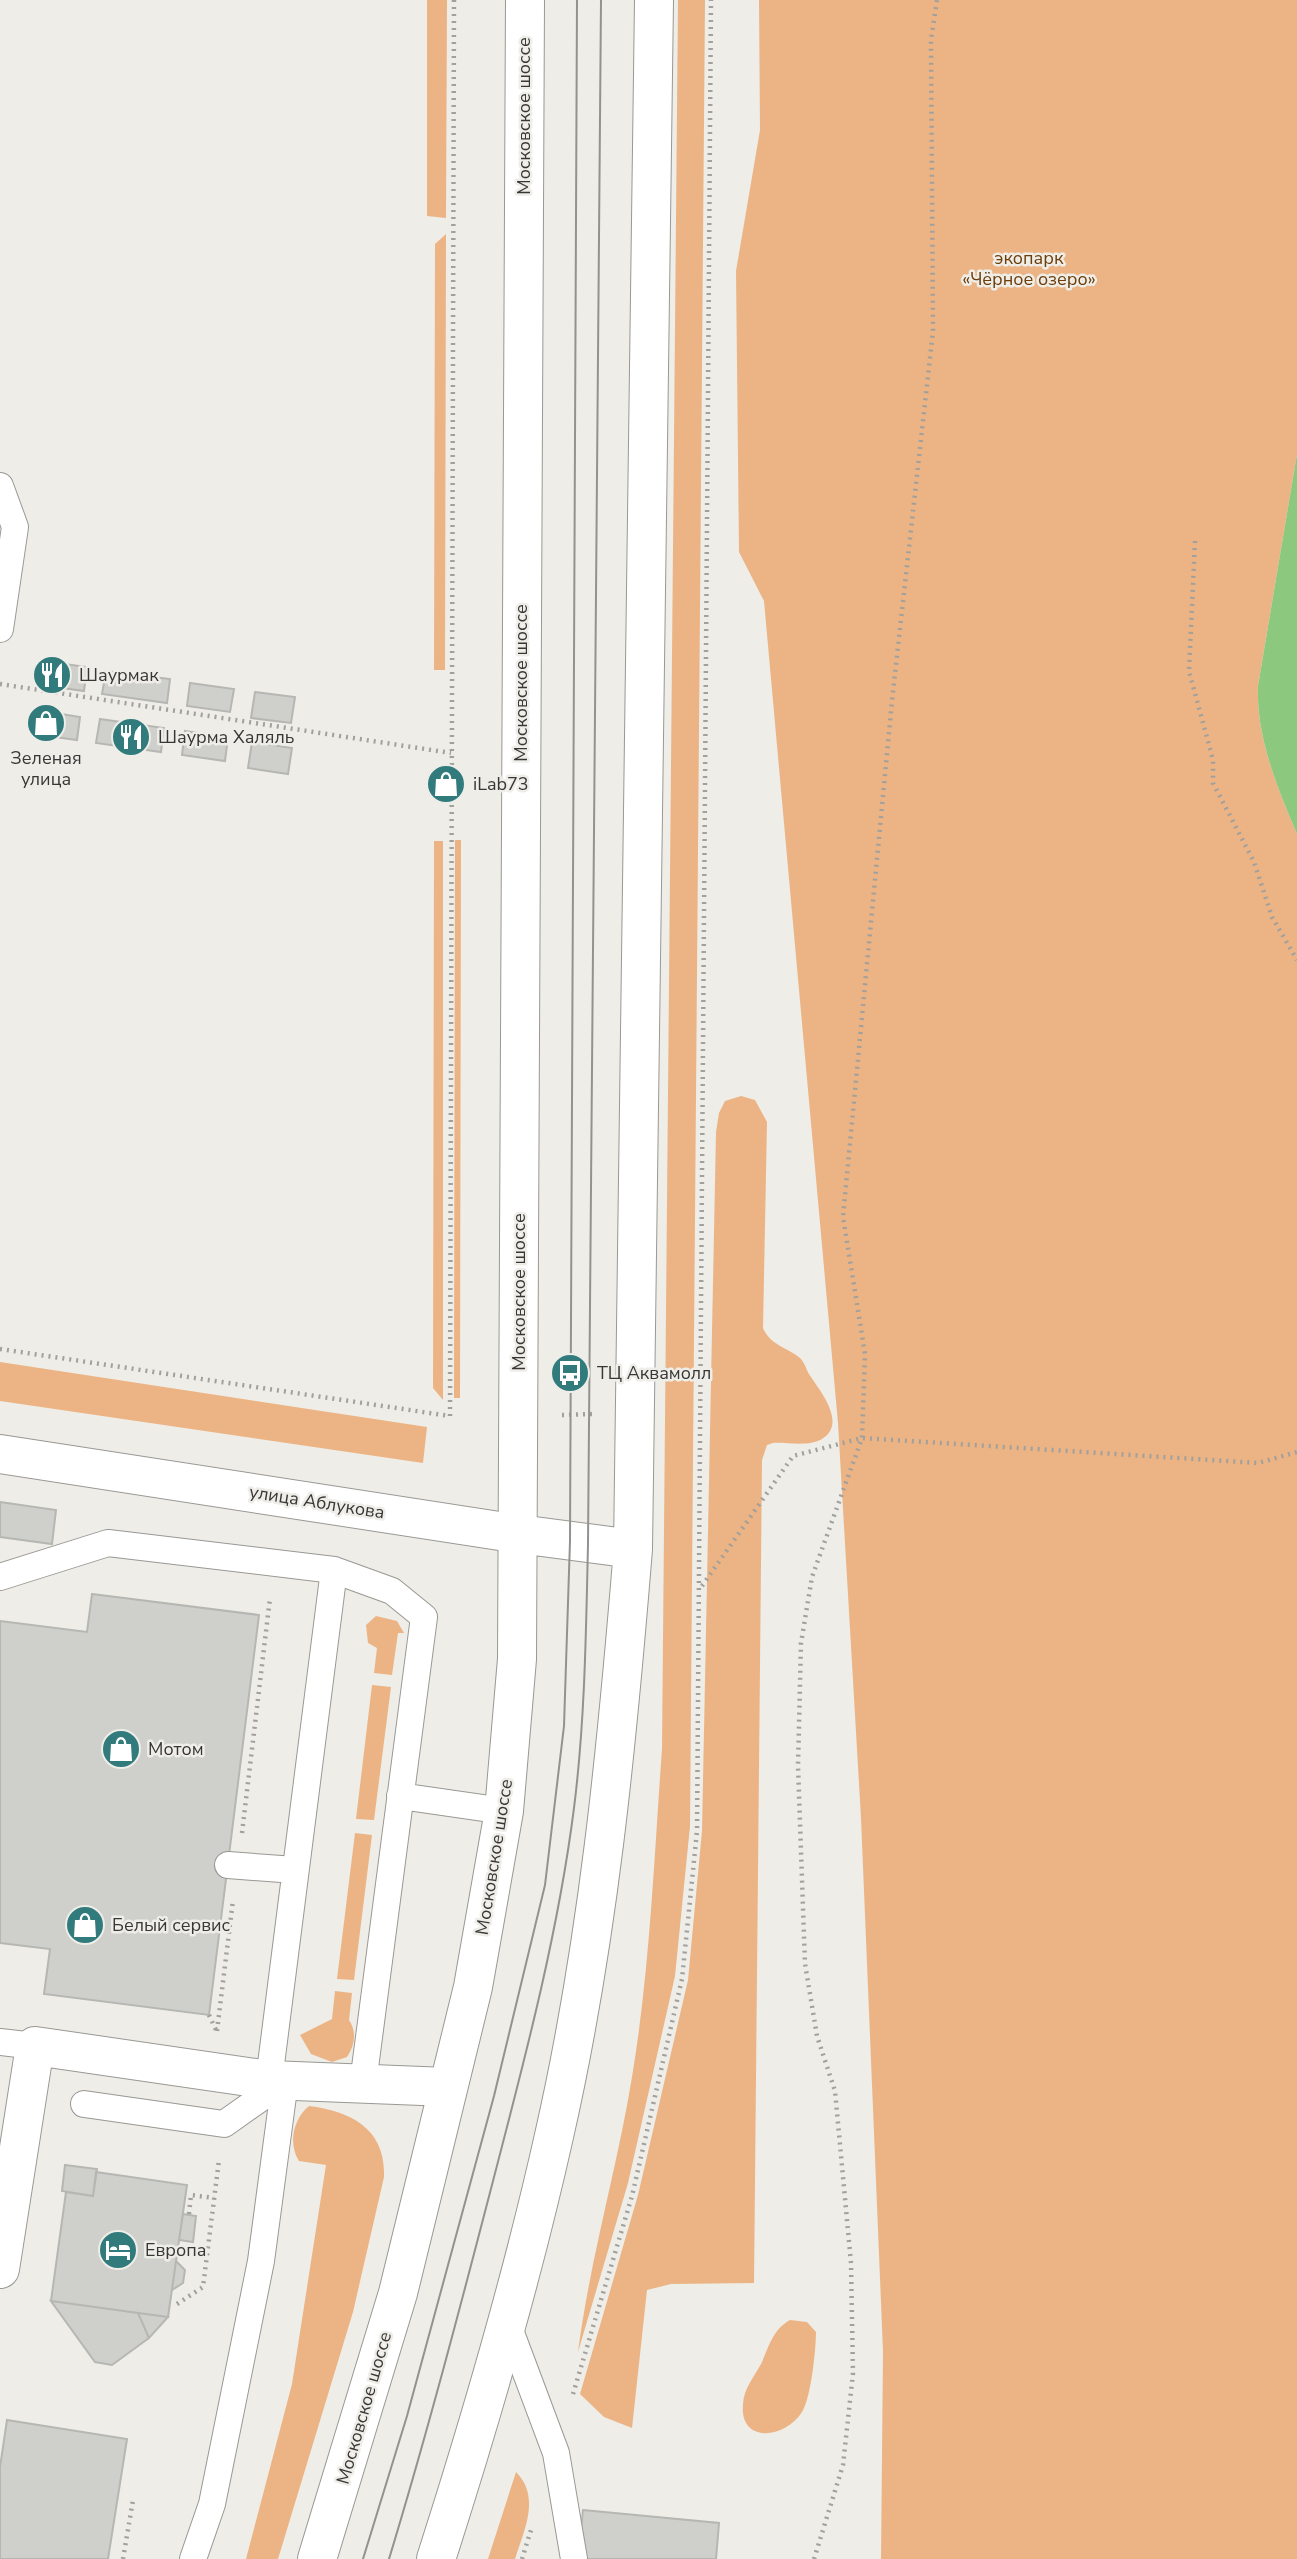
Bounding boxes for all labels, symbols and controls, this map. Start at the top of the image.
street label: Московское шоссе [512,37,536,195]
park label: экопарк «Чёрное озеро» [962,246,1096,291]
street label: Московское шоссе [509,604,533,762]
restaurant icon: Шаурмак [31,654,73,696]
place label: Шаурмак [79,663,159,687]
shop icon: Зеленая улица [25,702,67,744]
restaurant icon: Шаурма Халяль [110,716,152,758]
place label: Шаурма Халяль [158,725,294,749]
place label: Зеленая улица [10,746,82,791]
shop icon: iLab73 [425,763,467,805]
place label: iLab73 [473,772,529,796]
street label: Московское шоссе [507,1213,531,1371]
bus stop icon: ТЦ Аквамолл [549,1352,591,1394]
place label: ТЦ Аквамолл [597,1361,711,1385]
street label: улица Аблукова [248,1479,386,1525]
shop icon: Мотом [100,1728,142,1770]
place label: Мотом [148,1737,204,1761]
street label: Московское шоссе [470,1777,518,1937]
shop icon: Белый сервис [64,1904,106,1946]
place label: Белый сервис [112,1913,231,1937]
hotel icon: Европа [97,2229,139,2271]
place label: Европа [145,2238,206,2262]
street label: Московское шоссе [331,2329,397,2487]

